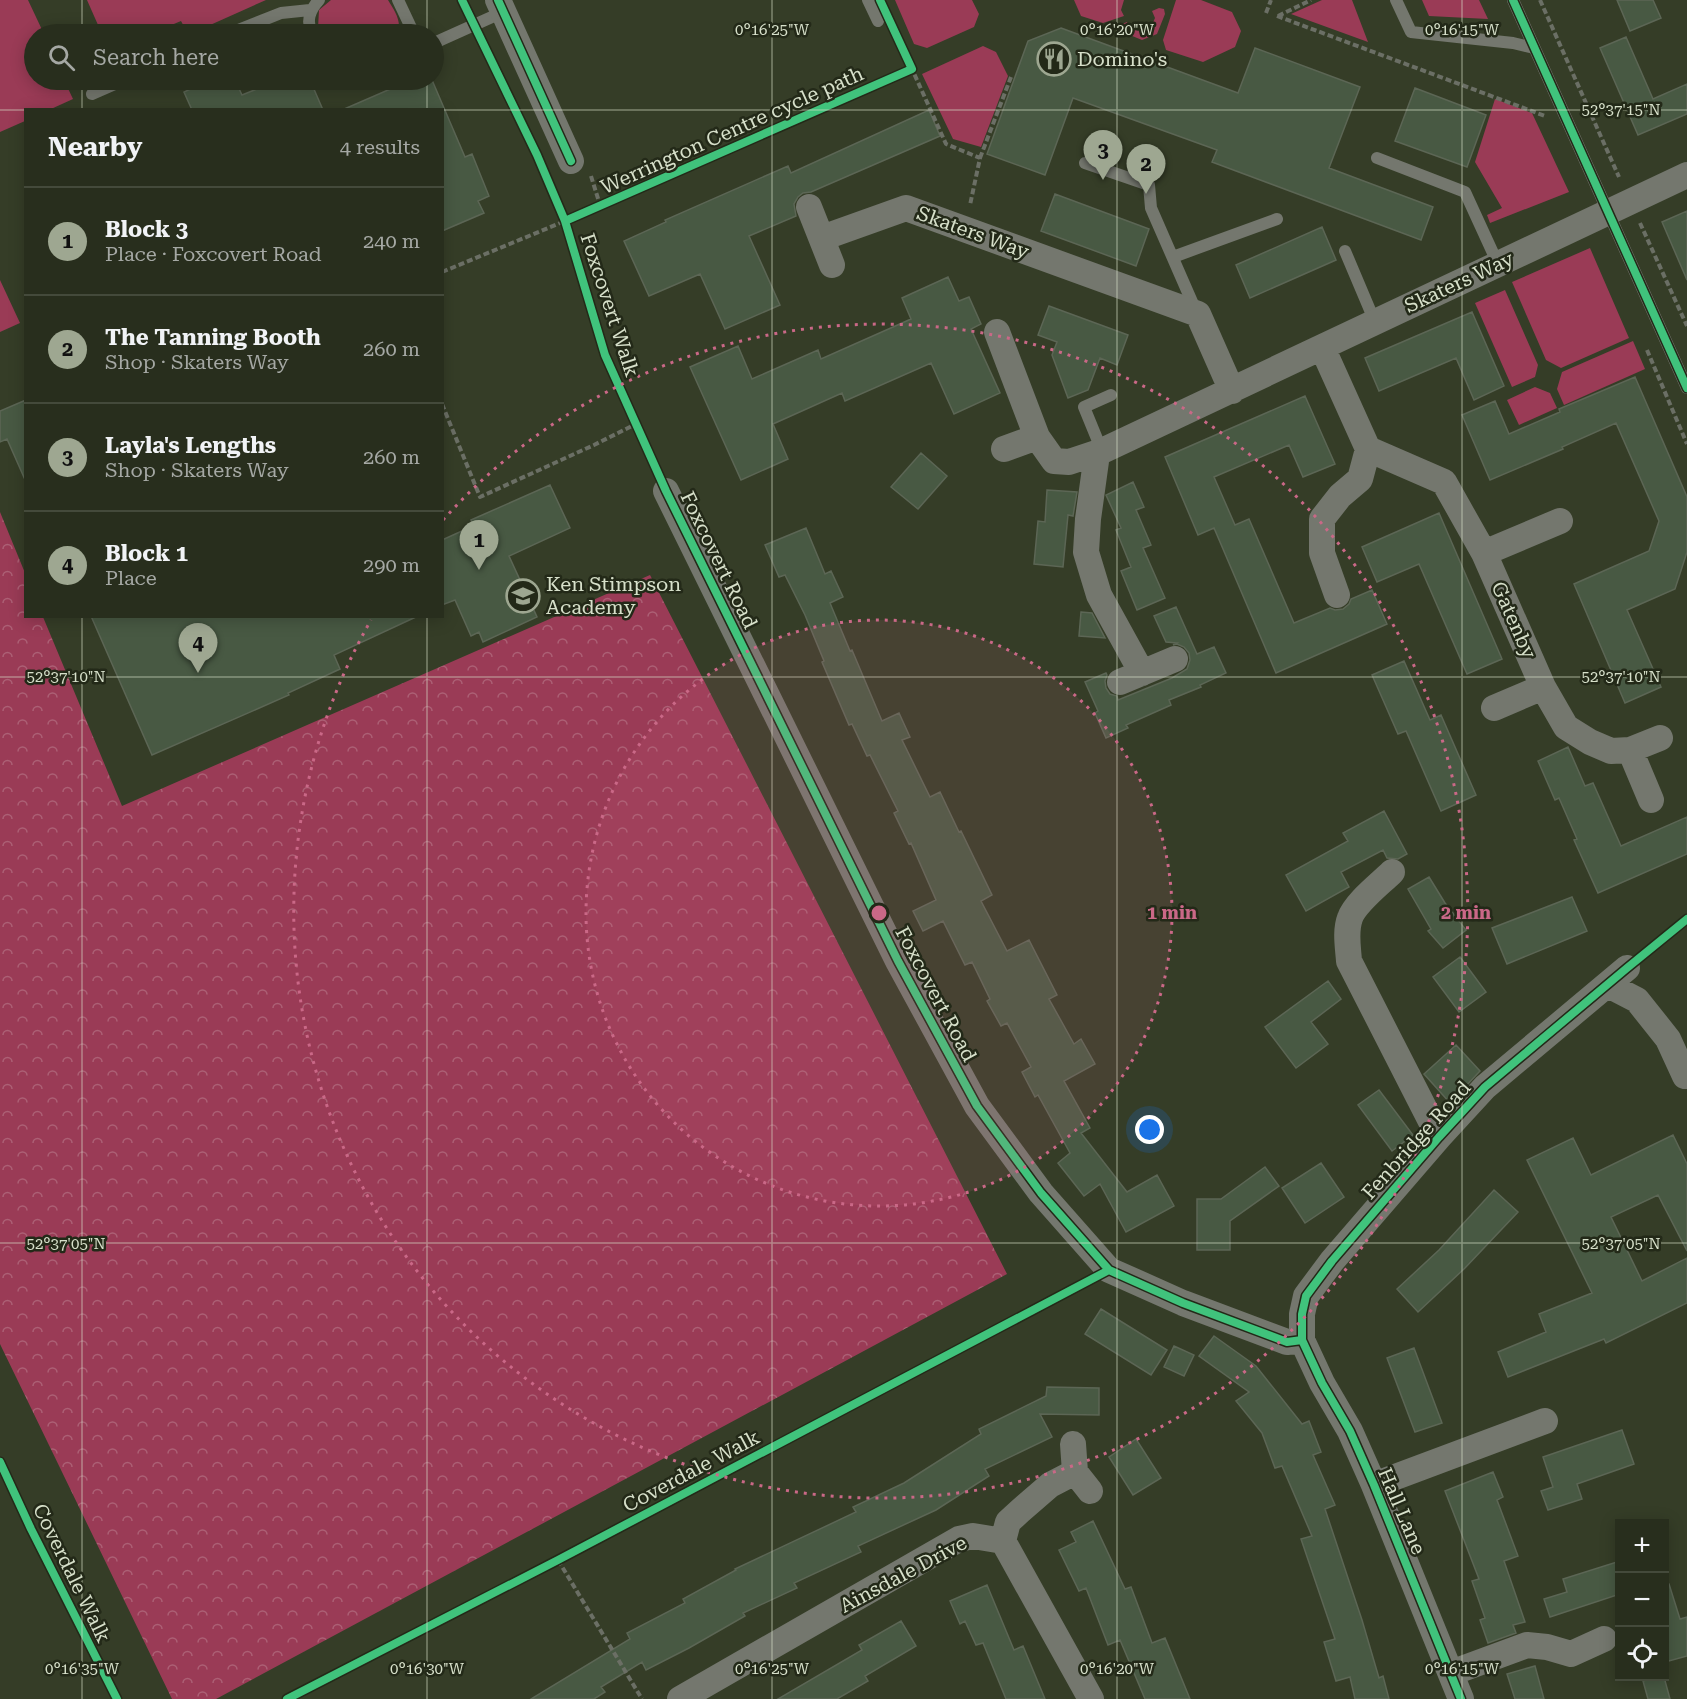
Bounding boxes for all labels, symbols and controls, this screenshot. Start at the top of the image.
text: 0°16'25"W [735,21,810,39]
text: 0°16'20"W [1080,21,1155,39]
text: 0°16'15"W [1425,21,1500,39]
search box [24,24,444,90]
icon: search [45,41,78,74]
restaurant icon: Domino's [1036,41,1072,77]
text: Search here [93,45,219,70]
place label: Domino's [1077,47,1167,71]
street label: Werrington Centre cycle path [597,61,867,199]
text: 52°37'15"N [1581,101,1661,119]
pin: 3 [1084,130,1122,180]
text: Nearby [48,132,142,162]
text: 4 results [340,135,420,159]
pin: 2 [1126,144,1166,194]
street label: Skaters Way [914,201,1033,263]
text: Block 3 [105,217,188,242]
text: 1 [62,229,73,253]
text: 240 m [363,229,420,253]
street label: Foxcovert Walk [575,230,645,380]
text: Place · Foxcovert Road [105,242,322,266]
street label: Skaters Way [1401,246,1518,318]
text: The Tanning Booth [105,325,321,350]
text: 2 [62,337,73,361]
text: 260 m [363,337,420,361]
text: Shop · Skaters Way [105,350,289,374]
text: Layla's Lengths [105,433,276,458]
text: 3 [62,445,73,469]
text: 260 m [363,445,420,469]
text: Shop · Skaters Way [105,458,289,482]
street label: Foxcovert Road [675,487,763,633]
pin: 1 [460,520,498,570]
text: Block 1 [105,541,188,566]
text: 4 [62,553,73,577]
text: 290 m [363,553,420,577]
text: Place [105,566,157,590]
place label: Ken Stimpson Academy [546,572,681,619]
school or university icon: Ken Stimpson Academy [505,578,541,614]
street label: Gatenby [1486,578,1542,662]
pin: 4 [178,624,218,673]
text: 52°37'10"N [26,668,106,686]
text: 52°37'10"N [1581,668,1661,686]
text: 1 min [1147,902,1197,923]
text: 2 min [1441,902,1491,923]
centre of rings [869,903,889,923]
street label: Foxcovert Road [890,922,982,1066]
street label: Fenbridge Road [1357,1076,1476,1204]
your location [1135,1115,1164,1144]
text: 52°37'05"N [26,1235,106,1253]
text: 52°37'05"N [1581,1235,1661,1253]
street label: Coverdale Walk [618,1425,764,1517]
street label: Hall Lane [1373,1464,1431,1558]
street label: Coverdale Walk [28,1500,116,1647]
map controls [1615,1519,1669,1681]
button: + [1615,1519,1669,1573]
street label: Ainsdale Drive [835,1530,971,1618]
button: − [1615,1573,1669,1627]
button: locate [1615,1627,1669,1681]
text: 0°16'35"W [45,1660,120,1678]
text: 0°16'30"W [390,1660,465,1678]
text: 0°16'25"W [735,1660,810,1678]
text: 0°16'20"W [1080,1660,1155,1678]
text: 0°16'15"W [1425,1660,1500,1678]

